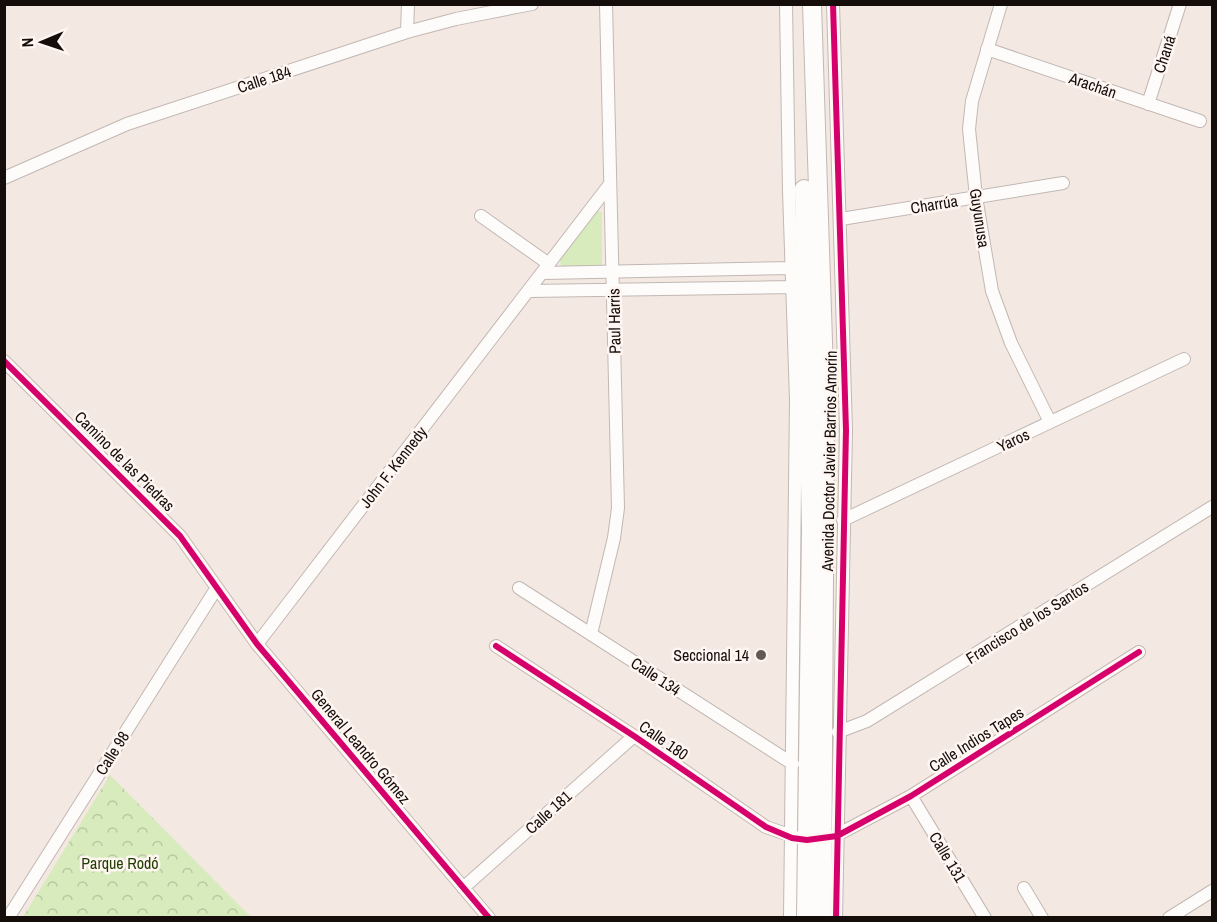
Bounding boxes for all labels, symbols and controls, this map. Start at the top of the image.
north arrow [12,12,72,72]
street label: Chaná [1148,32,1181,76]
text: N [16,37,38,48]
street label: Calle 184 [234,60,294,98]
street label: Arachán [1065,66,1120,103]
street label: Guyunusa [964,187,996,250]
street label: Charrúa [909,189,960,219]
street label: Paul Harris [602,288,626,354]
street label: Avenida Doctor Javier Barrios Amorín [816,350,842,573]
street label: Camino de las Piedras [70,406,180,516]
street label: John F. Kennedy [354,421,432,512]
street label: Yaros [993,423,1033,457]
street label: Francisco de los Santos [961,575,1093,669]
place label: Seccional 14 [673,644,749,666]
marker: Seccional 14 [754,648,768,662]
street label: Calle 134 [627,652,685,700]
street label: General Leandro Gómez [306,684,416,809]
street label: Calle Indios Tapes [924,701,1028,777]
street label: Calle 180 [635,715,693,765]
street label: Calle 98 [90,727,134,779]
street label: Calle 181 [520,785,576,839]
street label: Calle 131 [924,828,972,887]
park label: Parque Rodó [81,852,159,874]

